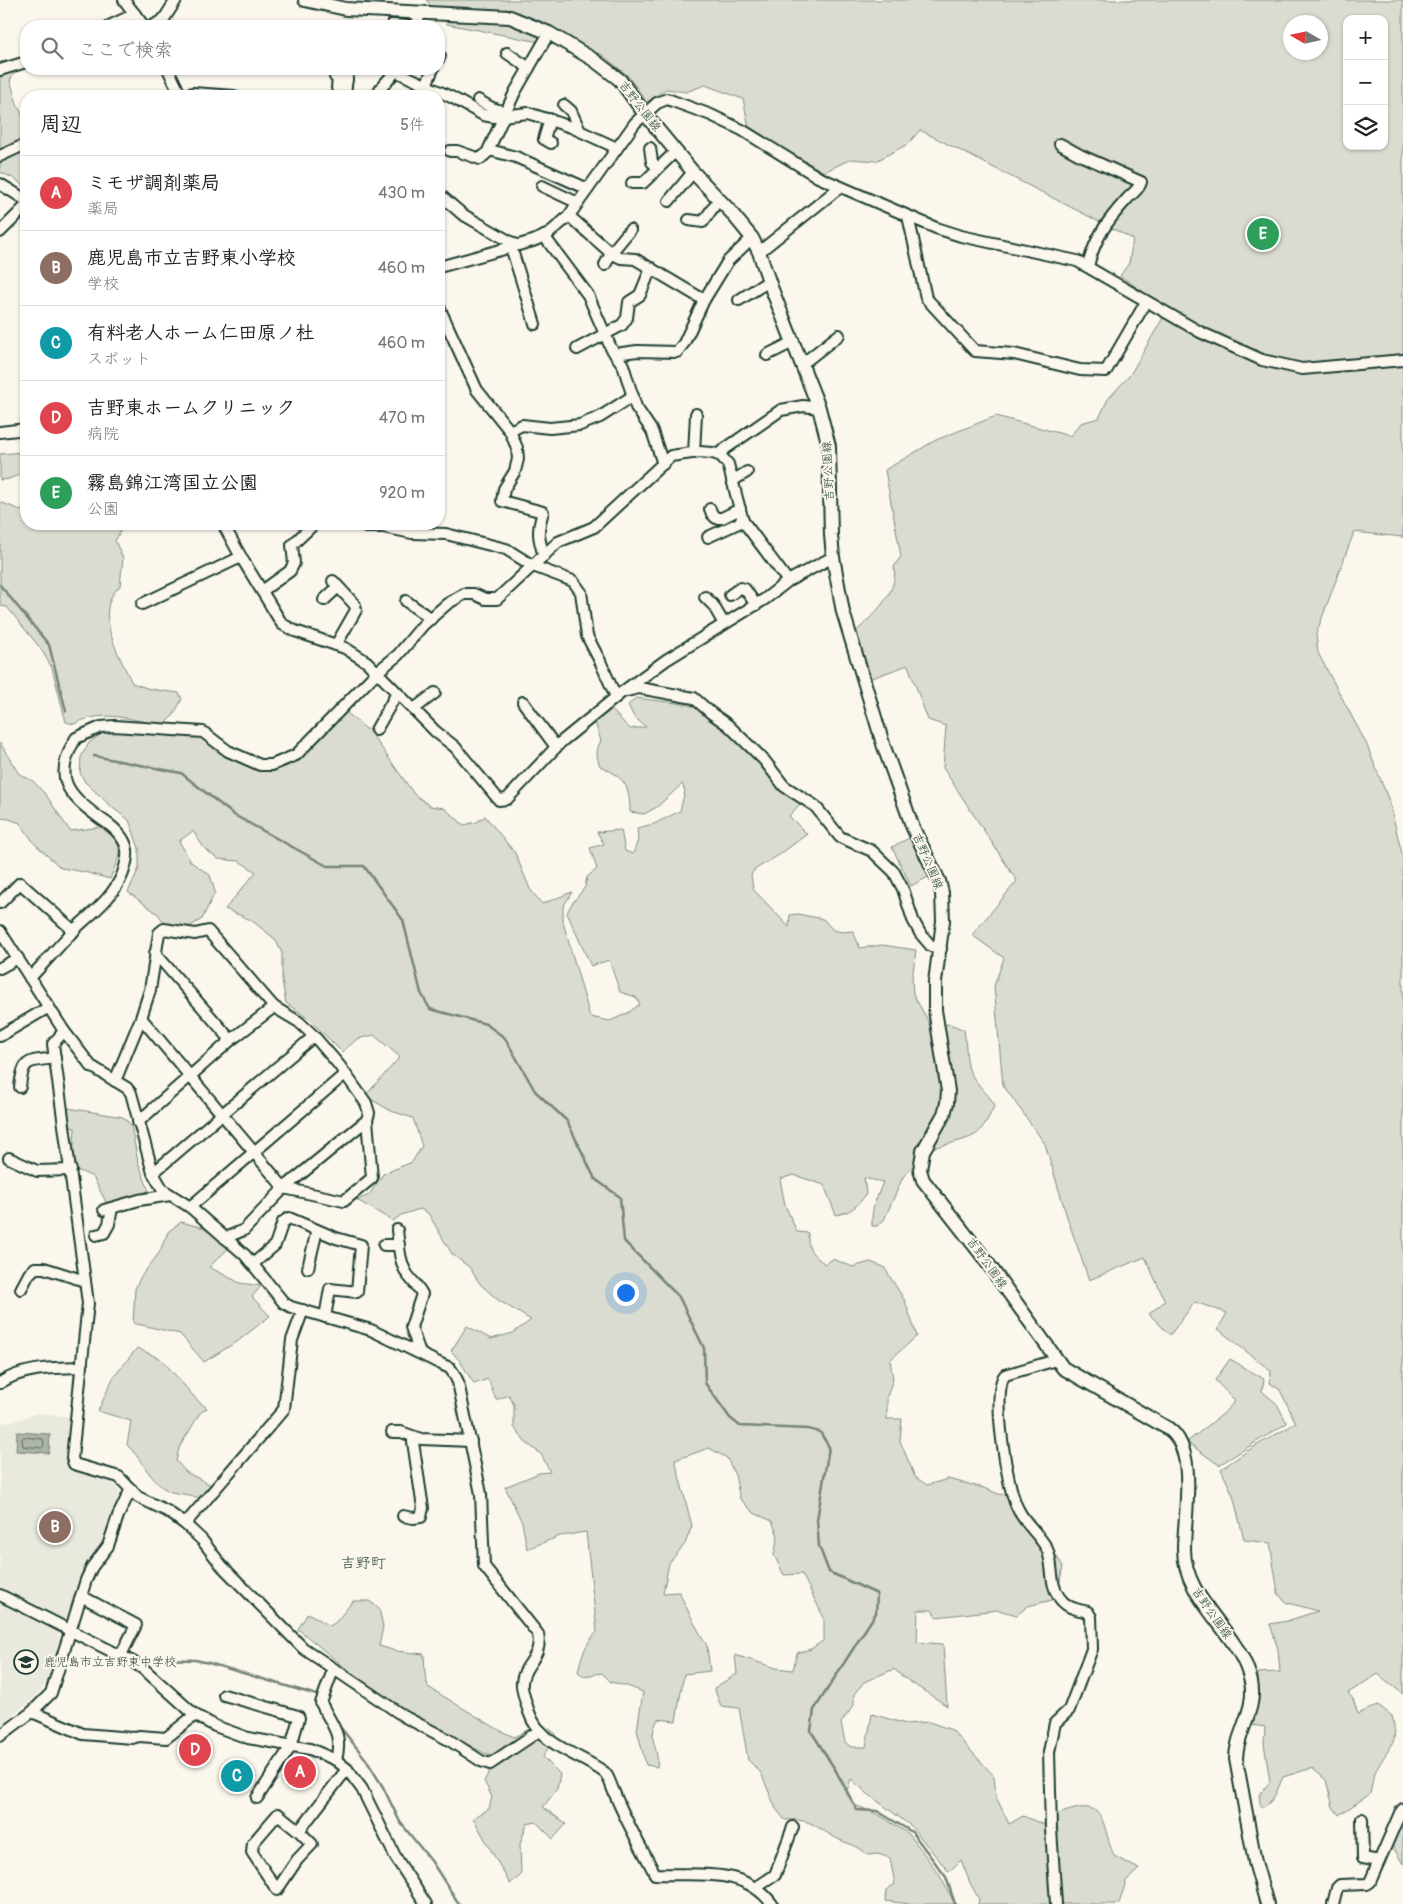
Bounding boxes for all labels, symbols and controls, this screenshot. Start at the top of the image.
north arrow [1283,15,1328,60]
map controls [1343,15,1388,150]
button: + [1343,15,1388,60]
search box [20,20,445,75]
icon: search [38,34,66,62]
text: ここで検索 [78,38,173,62]
button: − [1343,60,1388,105]
street label: 吉野公園線 [615,78,664,135]
button: layers [1343,105,1388,150]
text: 周辺 [40,111,82,138]
text: 5件 [400,115,425,135]
text: ミモザ調剤薬局 [87,171,220,195]
text: A [51,183,61,203]
text: 430 m [378,183,425,203]
text: 薬局 [87,199,119,219]
pin: E [1247,215,1279,253]
text: 鹿児島市立吉野東小学校 [87,246,296,270]
text: B [51,258,61,278]
text: 460 m [378,258,425,278]
text: 学校 [87,274,119,294]
text: 有料老人ホーム仁田原ノ杜 [87,321,314,345]
text: C [51,333,61,353]
text: 460 m [378,333,425,353]
text: スポット [87,349,151,369]
text: 吉野東ホームクリニック [87,396,295,420]
text: D [51,408,61,428]
text: 470 m [379,408,425,428]
text: 病院 [87,424,119,444]
street label: 吉野公園線 [819,441,838,501]
text: 霧島錦江湾国立公園 [87,471,258,495]
text: E [52,483,60,503]
text: 920 m [379,483,425,503]
text: 公園 [87,499,119,519]
street label: 吉野公園線 [909,831,946,892]
street label: 吉野公園線 [963,1235,1010,1292]
your location [613,1280,639,1306]
pin: B [39,1508,71,1546]
district label: 吉野町 [340,1554,386,1573]
street label: 吉野公園線 [1188,1584,1235,1642]
school or university icon: 鹿児島市立吉野東中学校 [13,1649,39,1675]
place label: 鹿児島市立吉野東中学校 [44,1655,176,1670]
pin: D [179,1731,211,1769]
pin: A [284,1753,316,1791]
pin: C [221,1757,253,1795]

